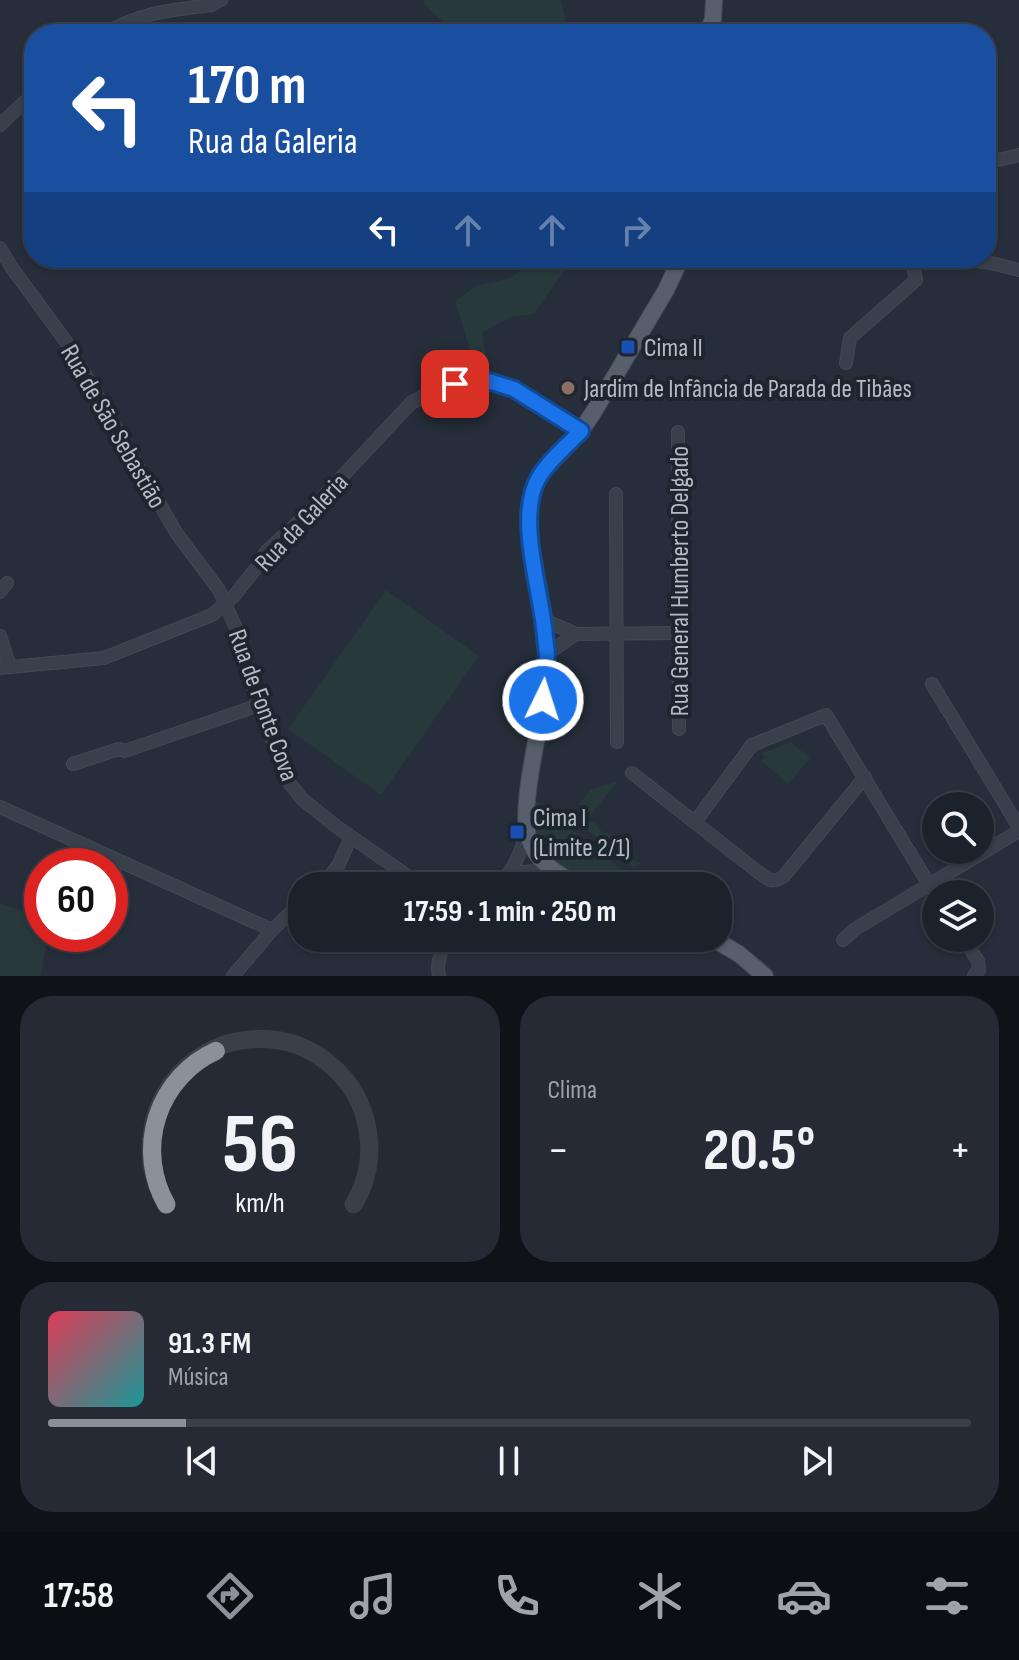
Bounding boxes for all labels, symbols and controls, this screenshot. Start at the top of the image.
text: 170 m [188,53,306,120]
icon: left [56,56,160,160]
text: Rua da Galeria [188,121,358,164]
icon: left [362,208,406,252]
icon: ahead [446,208,490,252]
icon: ahead [530,208,574,252]
icon: right [614,208,658,252]
place label: Cima II [644,333,703,364]
marker: Cima II [619,338,637,356]
street label: Rua de São Sebastião [53,339,172,514]
pin [421,350,489,418]
icon: arrive [433,362,477,406]
place label: Jardim de Infância de Parada de Tibães [583,374,912,405]
marker: Jardim de Infância de Parada de Tibães [559,379,577,397]
street label: Rua General Humberto Delgado [665,446,696,716]
street label: Rua da Galeria [249,468,355,578]
street label: Rua de Fonte Cova [221,626,304,786]
position arrow [501,658,585,742]
map controls [922,792,994,952]
button: search [922,792,994,864]
place label: Cima I (Limite 2/1) [533,803,630,864]
marker: Cima I (Limite 2/1) [508,823,526,841]
speed limit sign: 60 [24,848,128,952]
button: layers [922,880,994,952]
text: 17:59 · 1 min · 250 m [404,894,616,930]
text: Clima [548,1075,597,1106]
text: 56 [222,1096,298,1196]
text: 20.5° [703,1115,815,1187]
text: − [548,1124,569,1177]
text: + [949,1124,971,1177]
text: km/h [235,1186,284,1221]
text: 91.3 FM [168,1326,251,1362]
text: Música [168,1362,229,1393]
icon: previous [180,1439,224,1483]
icon: pause [487,1439,531,1483]
icon: next [795,1439,839,1483]
icon: directions [202,1568,258,1624]
icon: music [345,1568,401,1624]
icon: phone [489,1568,545,1624]
icon: climate [632,1568,688,1624]
icon: car [776,1568,832,1624]
icon: filters [919,1568,975,1624]
text: 17:58 [44,1575,114,1618]

